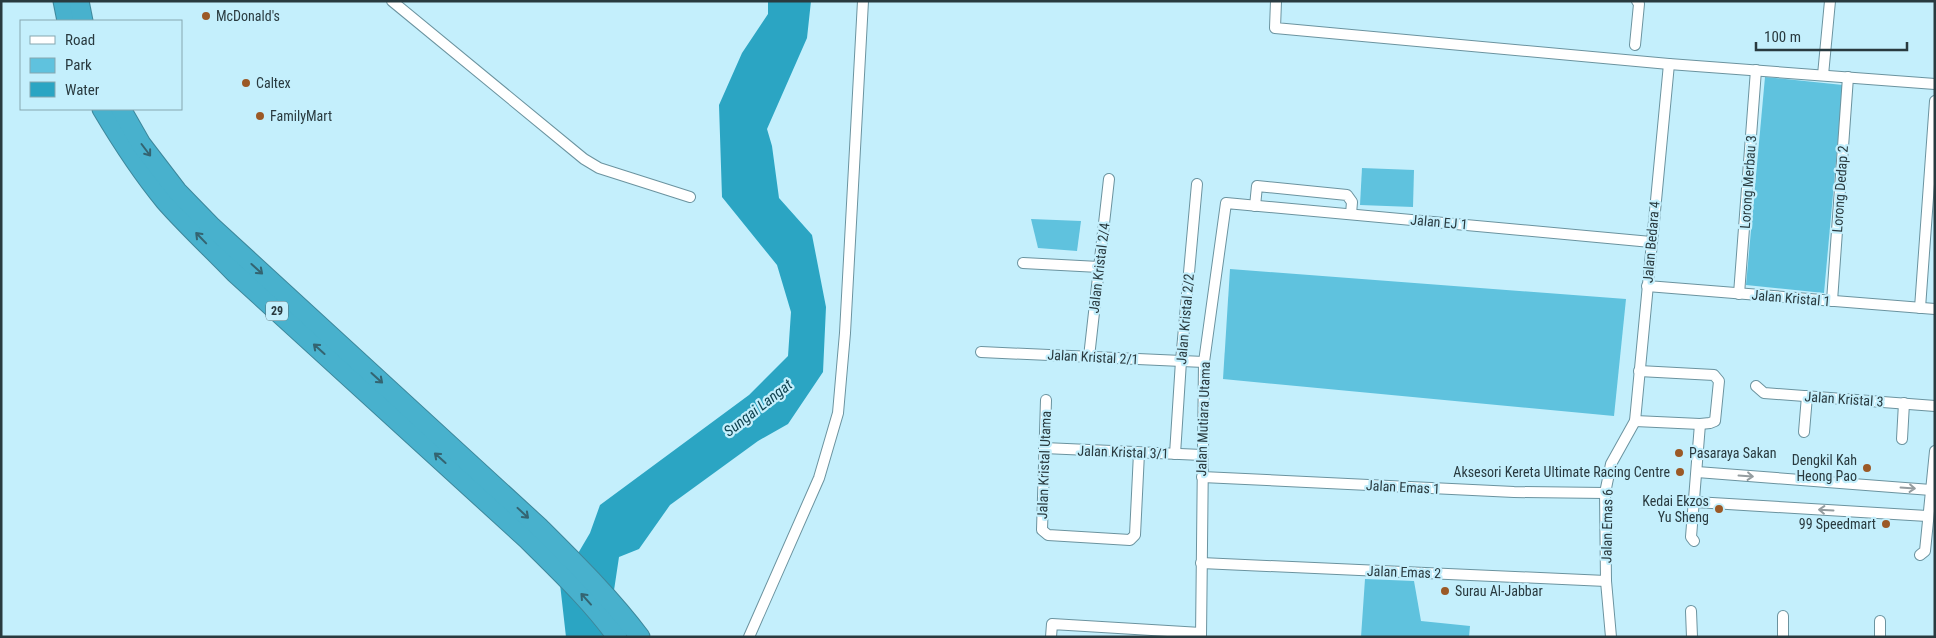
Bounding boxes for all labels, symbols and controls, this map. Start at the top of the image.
place label: McDonald's [216,8,280,24]
marker: McDonald's [200,10,212,22]
legend [20,20,182,110]
scale bar [1756,20,1907,52]
text: 100 m [1764,28,1801,46]
text: Road [65,31,95,49]
text: Park [65,56,92,74]
place label: Caltex [256,75,291,91]
marker: Caltex [240,77,252,89]
text: Water [65,81,100,99]
place label: FamilyMart [270,108,332,124]
marker: FamilyMart [254,110,266,122]
street label: Lorong Merbau 3 [1737,135,1759,229]
one-way arrow [141,143,151,157]
street label: Lorong Dedap 2 [1829,145,1851,233]
street label: Jalan Bedara 4 [1639,200,1663,284]
street label: Jalan EJ 1 [1410,212,1468,232]
street label: Jalan Kristal 2/4 [1086,222,1113,314]
one-way arrow [195,232,207,244]
one-way arrow [250,263,263,275]
street label: Jalan Kristal 2/2 [1173,273,1197,365]
street label: Jalan Kristal 1 [1751,287,1831,309]
road number: 29 [266,302,288,321]
one-way arrow [313,343,326,355]
street label: Jalan Kristal 2/1 [1047,347,1139,367]
street label: Jalan Mutiara Utama [1193,361,1213,477]
one-way arrow [370,372,383,384]
water label: Sungai Langat [720,375,796,440]
street label: Jalan Kristal 3 [1804,388,1884,410]
street label: Jalan Kristal Utama [1034,411,1054,519]
street label: Jalan Kristal 3/1 [1077,442,1169,462]
place label: Pasaraya Sakan [1689,445,1777,461]
marker: Pasaraya Sakan [1673,447,1685,459]
one-way arrow [433,452,446,464]
place label: Dengkil Kah Heong Pao [1792,452,1857,484]
marker: Dengkil Kah Heong Pao [1861,462,1873,474]
place label: Aksesori Kereta Ultimate Racing Centre [1453,464,1670,480]
marker: Aksesori Kereta Ultimate Racing Centre [1674,466,1686,478]
one-way arrow [1737,471,1753,480]
street label: Jalan Emas 1 [1366,477,1440,497]
one-way arrow [1899,483,1915,493]
street label: Jalan Emas 6 [1598,489,1616,563]
place label: Kedai Ekzos Yu Sheng [1642,493,1709,525]
marker: Kedai Ekzos Yu Sheng [1713,503,1725,515]
one-way arrow [1819,505,1835,514]
one-way arrow [517,507,530,519]
place label: 99 Speedmart [1799,516,1876,532]
marker: 99 Speedmart [1880,518,1892,530]
street label: Jalan Emas 2 [1367,563,1441,581]
place label: Surau Al-Jabbar [1455,583,1543,599]
marker: Surau Al-Jabbar [1439,585,1451,597]
one-way arrow [580,593,592,606]

